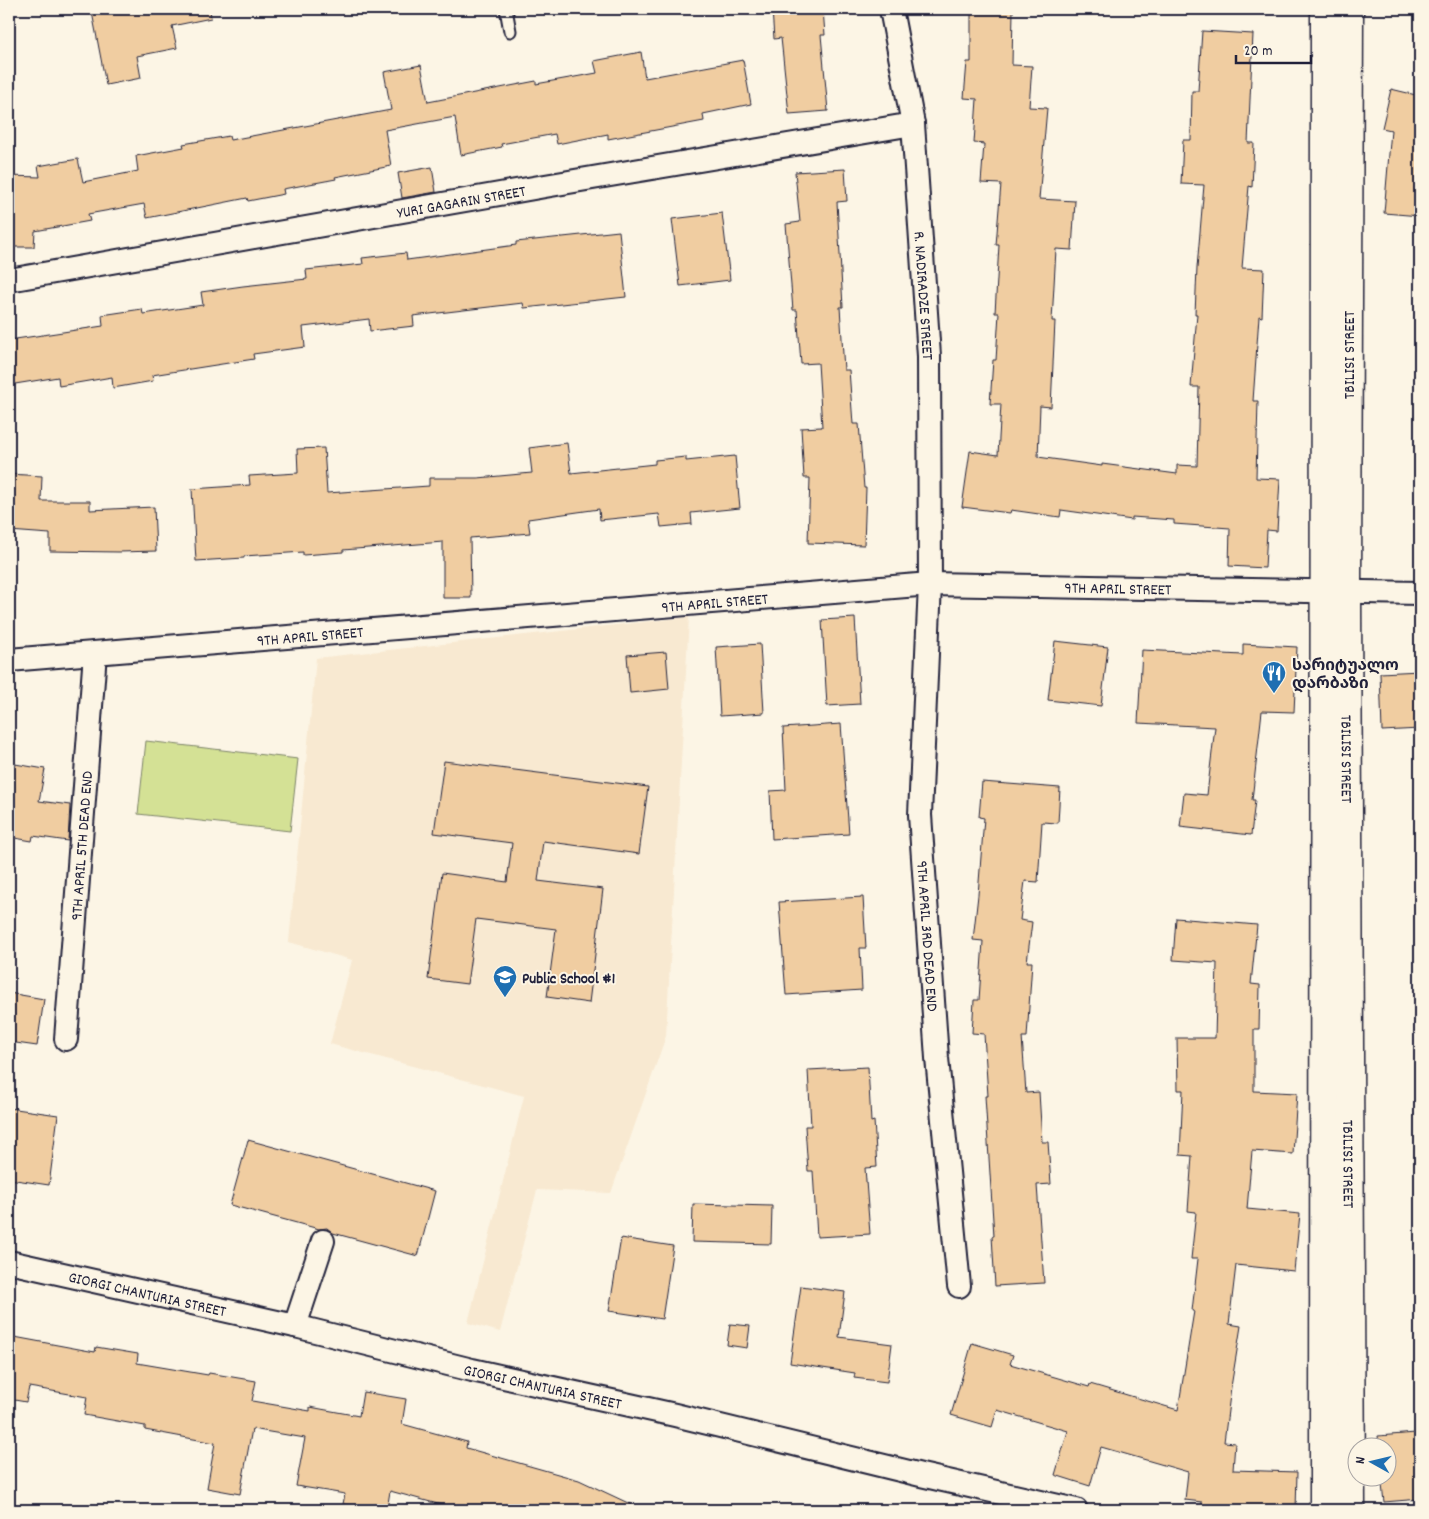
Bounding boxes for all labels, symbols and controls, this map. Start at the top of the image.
scale bar [1236,32,1312,64]
text: 20 m [1244,41,1272,63]
street label: YURI GAGARIN STREET [395,180,528,226]
street label: R. NADIRADZE STREET [906,231,938,361]
street label: TBILISI STREET [1339,310,1362,399]
street label: 9TH APRIL STREET [1064,577,1172,602]
street label: 9TH APRIL STREET [661,588,770,620]
street label: 9TH APRIL STREET [256,622,365,654]
place label: სარიტუალო დარბაზი [1292,655,1399,696]
restaurant icon: სარიტუალო დარბაზი [1261,660,1287,694]
street label: TBILISI STREET [1334,715,1357,804]
street label: 9TH APRIL 5TH DEAD END [66,770,100,921]
street label: 9TH APRIL 3RD DEAD END [909,860,943,1012]
school or university icon: Public School #1 [492,964,518,998]
place label: Public School #1 [522,968,615,991]
street label: TBILISI STREET [1335,1120,1359,1209]
street label: GIORGI CHANTURIA STREET [66,1267,229,1324]
street label: GIORGI CHANTURIA STREET [461,1359,624,1417]
north arrow [1346,1436,1396,1486]
text: N [1351,1456,1372,1465]

